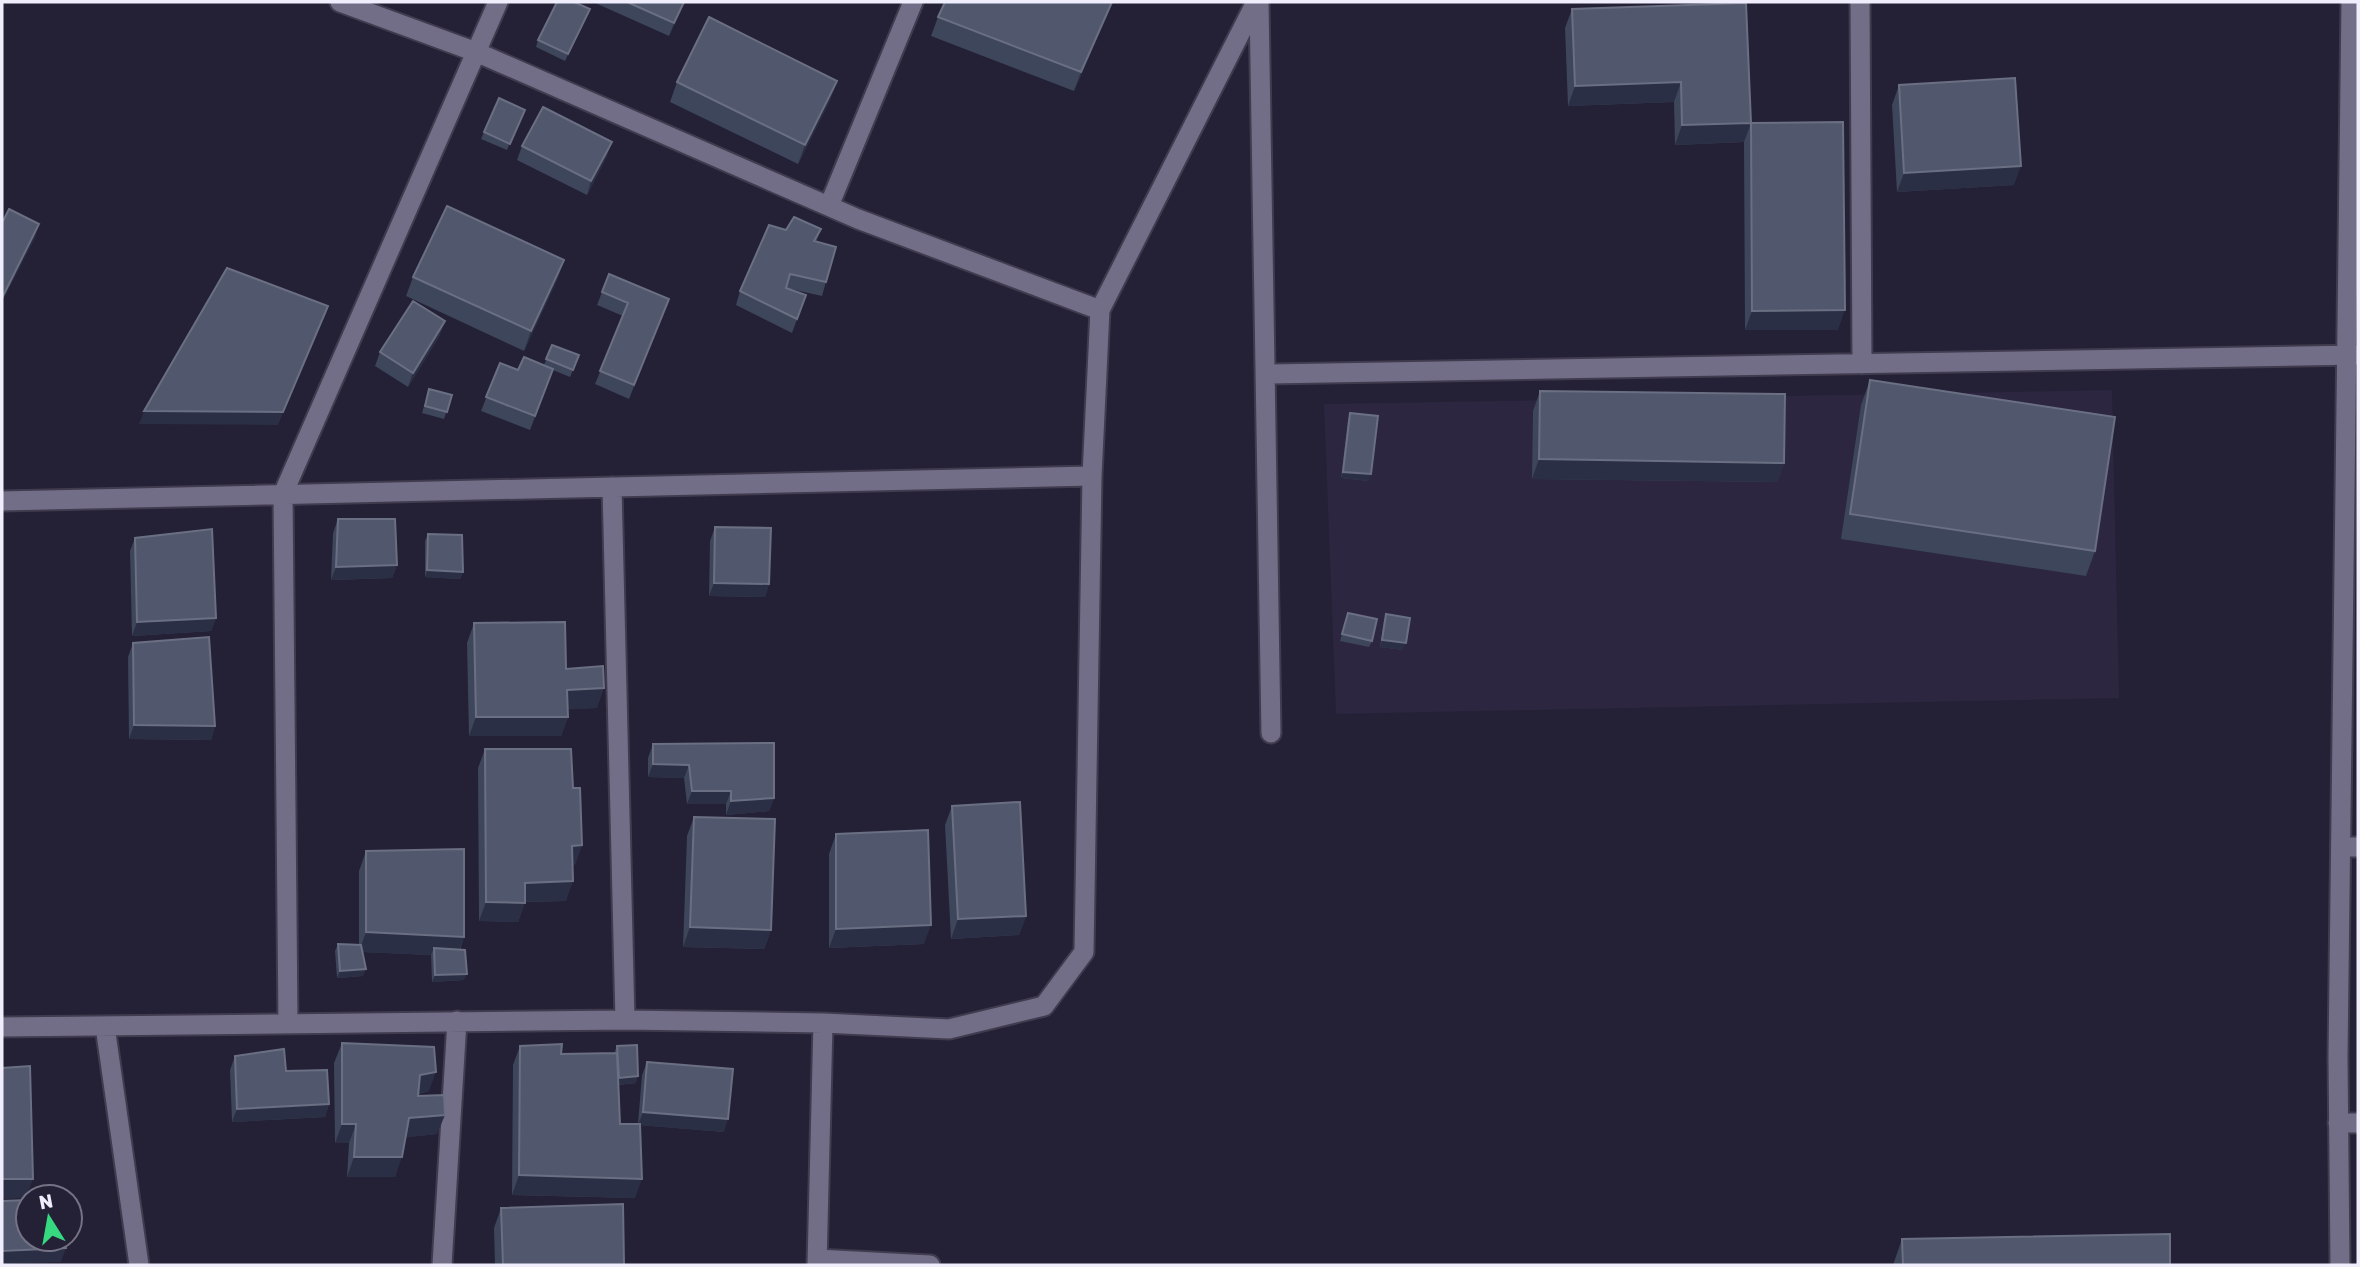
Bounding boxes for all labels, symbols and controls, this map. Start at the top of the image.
north arrow [14,1183,84,1253]
text: N [37,1189,55,1214]

